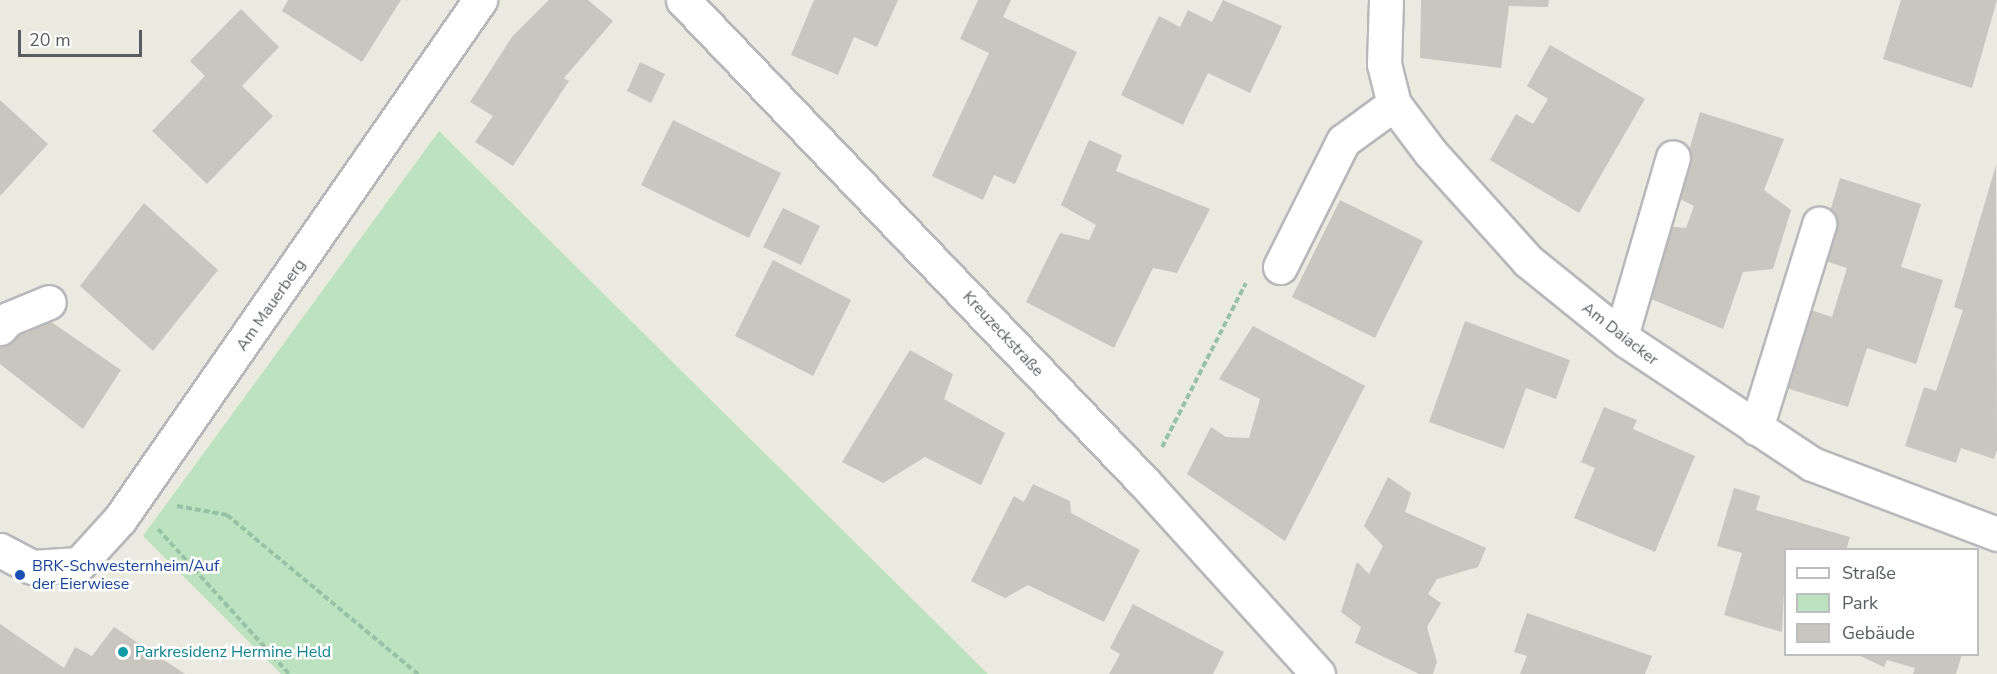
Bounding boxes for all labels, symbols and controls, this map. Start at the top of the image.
scale bar [21,18,146,56]
text: 20 m [29,28,71,52]
street label: Am Mauerberg [232,255,310,355]
street label: Kreuzeckstraße [959,287,1047,381]
street label: Am Daiacker [1578,298,1662,370]
legend [1784,548,1979,656]
place label: BRK-Schwesternheim/Auf der Eierwiese [32,556,219,594]
text: Straße [1842,561,1896,585]
marker: BRK-Schwesternheim/Auf der Eierwiese [13,568,27,582]
text: Park [1842,591,1878,615]
text: Gebäude [1842,621,1915,645]
place label: Parkresidenz Hermine Held [135,642,331,662]
marker: Parkresidenz Hermine Held [116,645,130,659]

